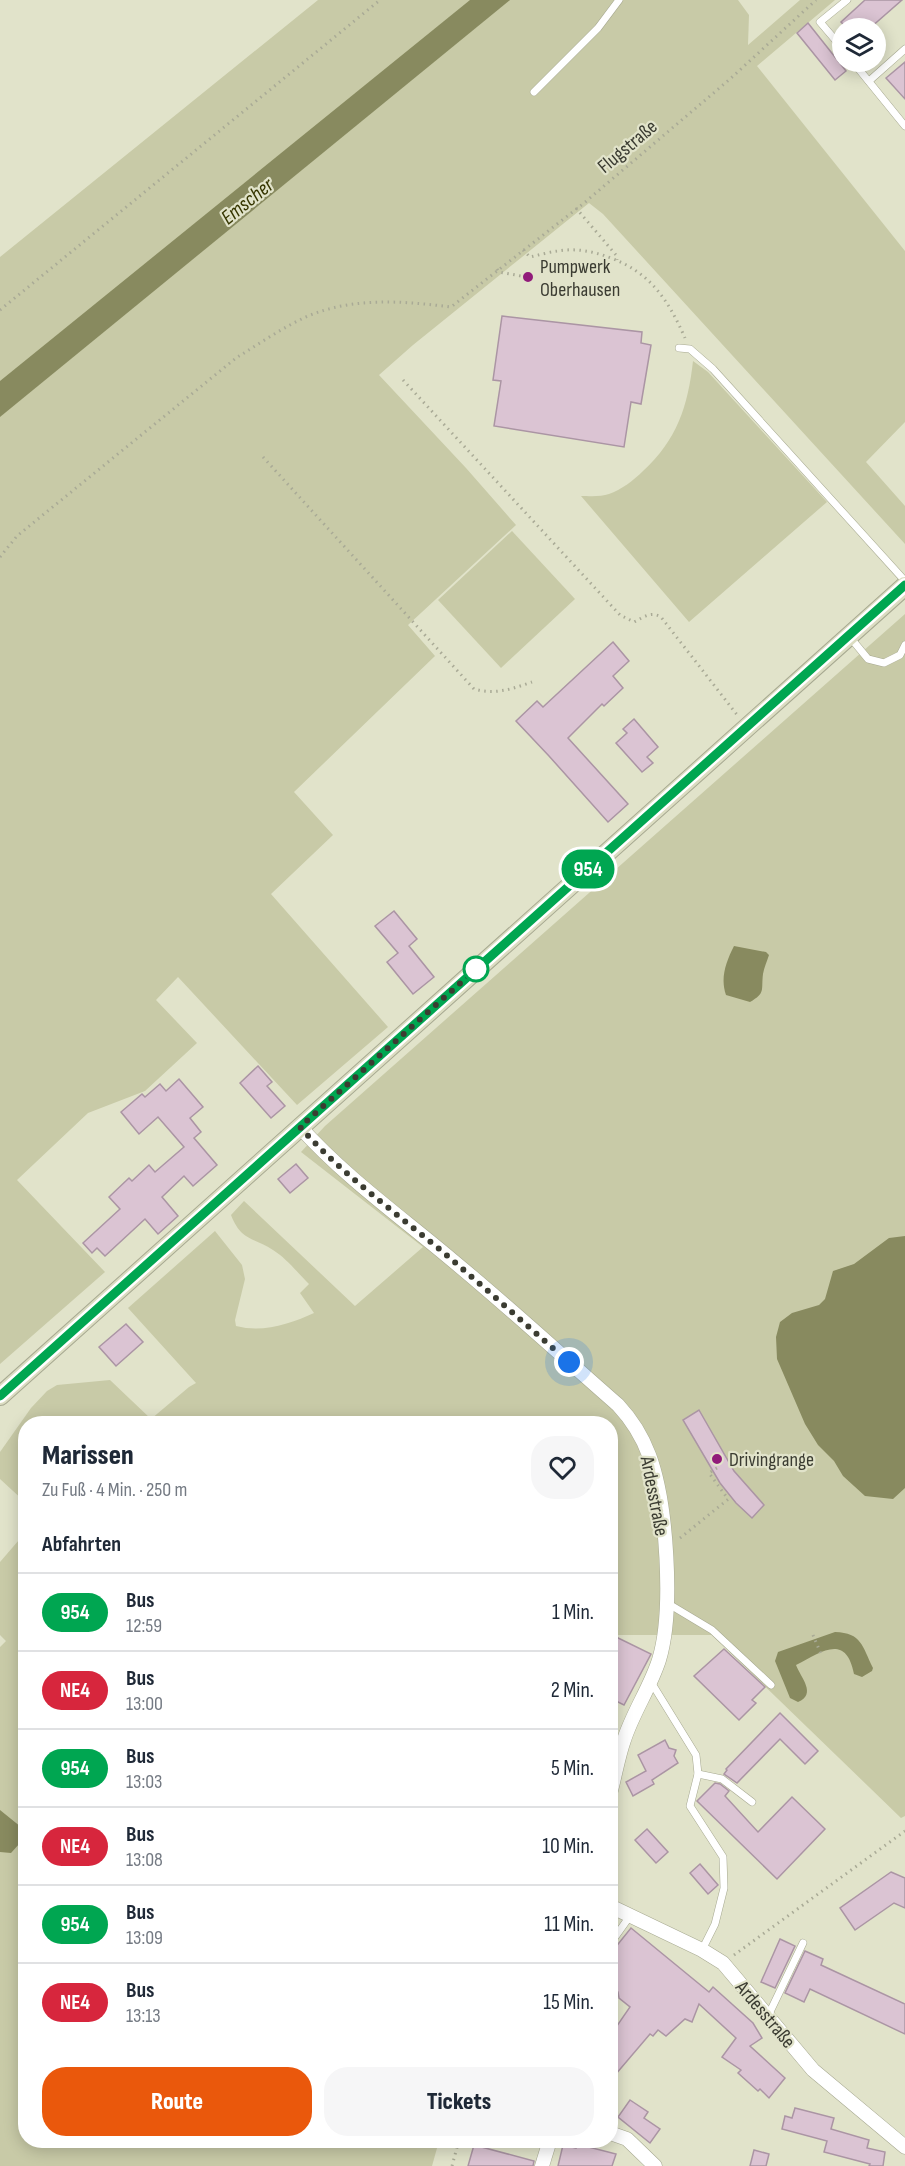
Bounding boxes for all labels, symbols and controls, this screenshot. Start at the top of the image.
map controls [832,18,886,72]
button: layers [832,18,886,72]
street label: Flugstraße [593,115,662,179]
water label: Emscher [216,172,279,230]
place label: Pumpwerk Oberhausen [540,255,620,302]
marker: Pumpwerk Oberhausen [521,270,535,284]
line badge: 954 [554,850,622,888]
text: 954 [574,857,602,882]
unlabelled marker [463,956,489,982]
your location [554,1347,584,1377]
button: heart [531,1436,594,1499]
text: Marissen [42,1439,134,1472]
place label: Drivingrange [729,1448,814,1472]
marker: Drivingrange [710,1452,724,1466]
street label: Ardesstraße [634,1453,673,1538]
text: Zu Fuß · 4 Min. · 250 m [42,1478,187,1502]
text: Abfahrten [42,1531,121,1558]
text: Bus [126,1587,155,1614]
text: 1 Min. [552,1599,594,1626]
text: 954 [61,1600,89,1625]
text: 12:59 [126,1614,162,1638]
text: Bus [126,1665,155,1692]
text: 2 Min. [551,1677,594,1704]
text: NE4 [60,1678,90,1703]
text: 13:00 [126,1692,163,1716]
text: Bus [126,1743,155,1770]
text: 5 Min. [551,1755,594,1782]
text: 954 [61,1756,89,1781]
text: 13:03 [126,1770,162,1794]
text: Bus [126,1821,155,1848]
text: 10 Min. [542,1833,594,1860]
text: NE4 [60,1834,90,1859]
text: 13:08 [126,1848,163,1872]
text: Bus [126,1899,155,1926]
text: 11 Min. [544,1911,594,1938]
text: 954 [61,1912,89,1937]
text: 13:09 [126,1926,163,1950]
street label: Ardesstraße [730,1975,800,2053]
text: Bus [126,1977,155,2004]
text: 15 Min. [543,1989,594,2016]
text: NE4 [60,1990,90,2015]
text: 13:13 [126,2004,161,2028]
button: Route [42,2067,312,2136]
button: Tickets [324,2067,594,2136]

